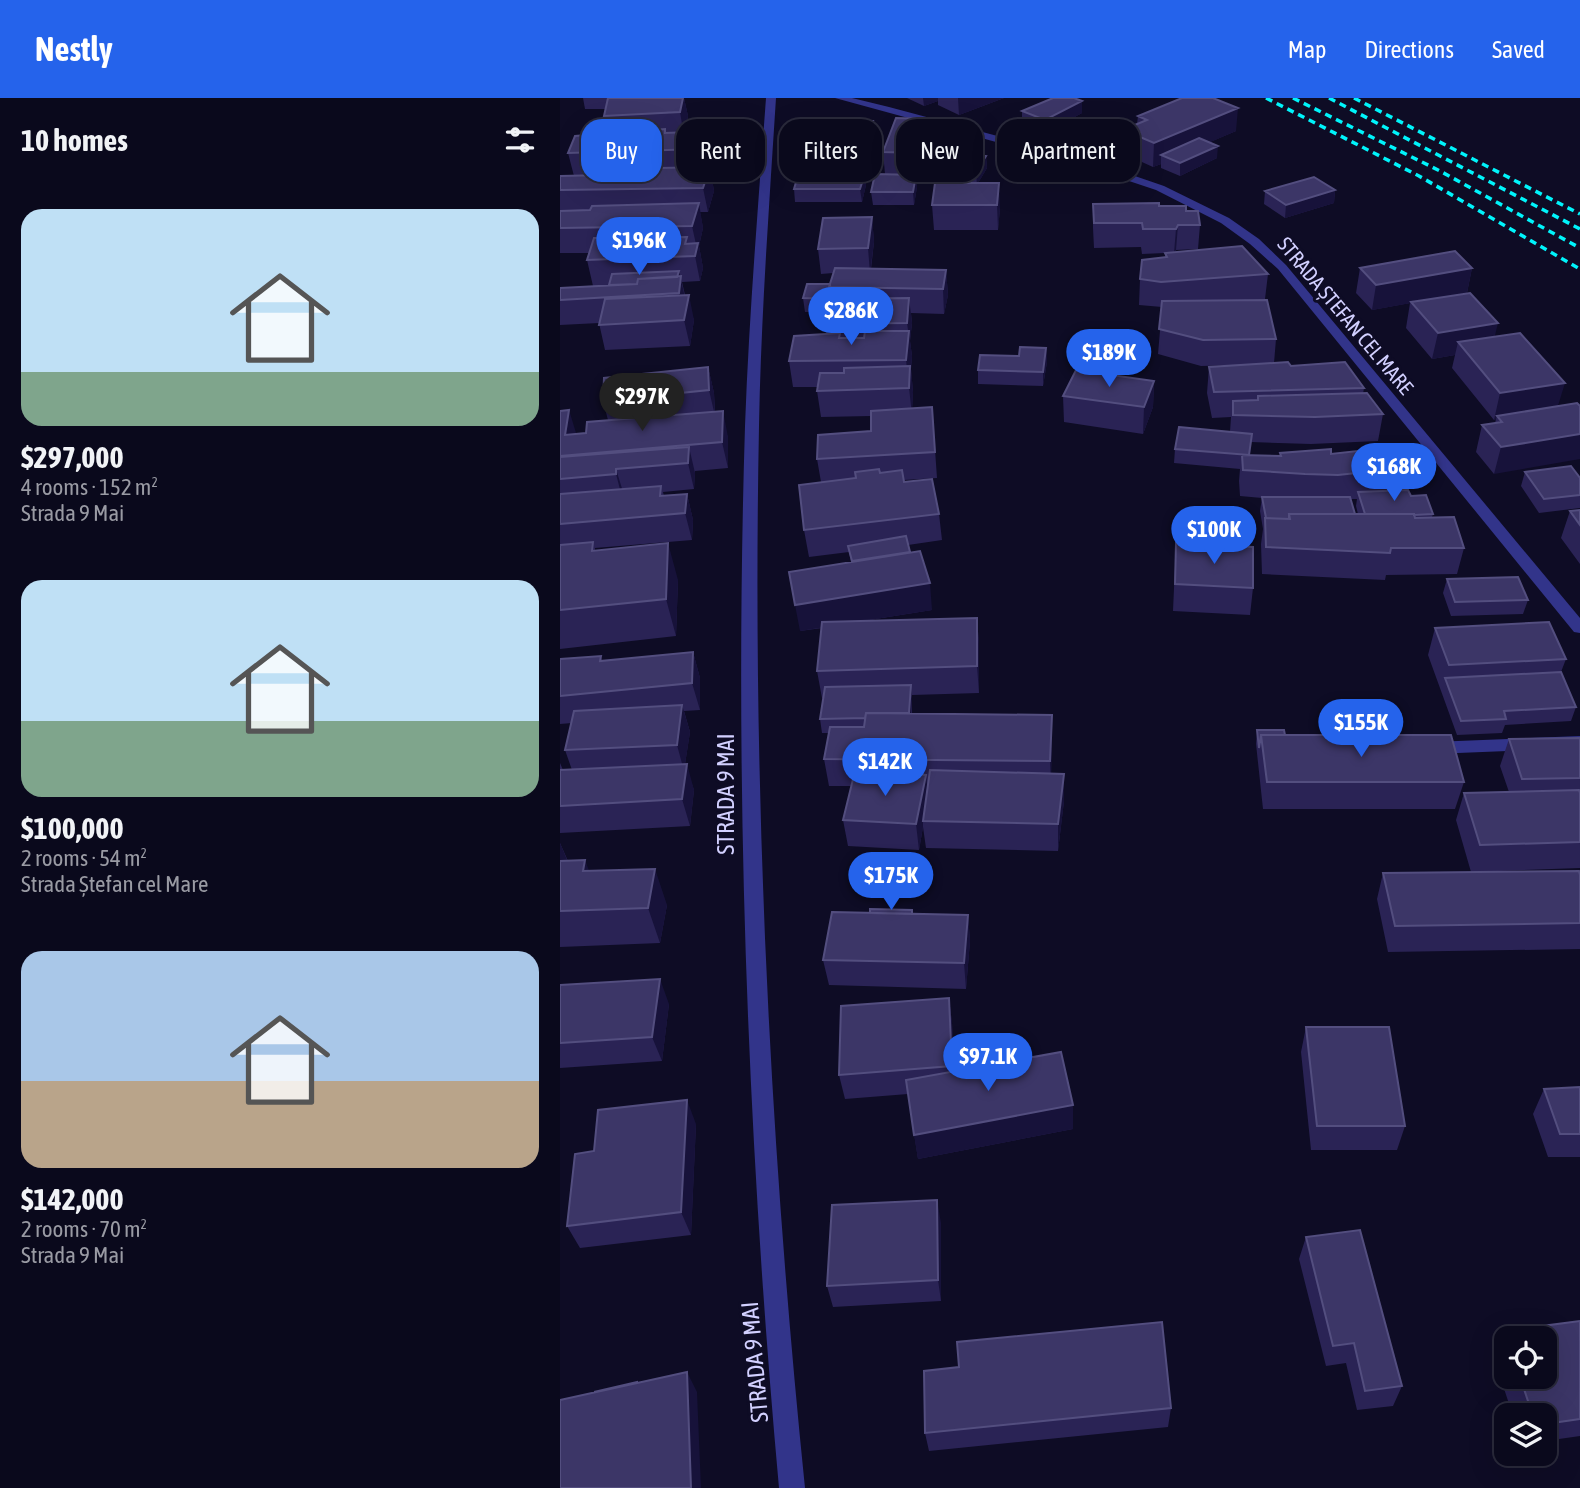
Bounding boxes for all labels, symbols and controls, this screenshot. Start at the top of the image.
text: Nestly [35,30,113,68]
text: Map [1288,36,1326,63]
text: Directions [1364,36,1454,63]
text: Saved [1492,36,1545,63]
chip: Buy [581,119,662,182]
chip: Rent [676,119,765,182]
chip: Filters [779,119,882,182]
chip: New [896,119,983,182]
chip: Apartment [997,119,1140,182]
icon: filters [501,121,539,159]
text: 10 homes [21,123,128,157]
pin: $196K [590,218,688,277]
text: $196K [612,227,666,253]
street label: STRADA ȘTEFAN CEL MARE [1273,232,1418,399]
icon: home [217,255,343,381]
pin: $286K [802,288,900,347]
text: $286K [824,297,878,323]
pin: $189K [1060,330,1158,389]
text: $189K [1082,339,1136,365]
pin: $297K [593,374,691,433]
text: $297K [615,383,669,409]
text: $297,000 [21,440,124,474]
pin: $168K [1345,444,1443,503]
text: $168K [1367,453,1421,479]
text: 4 rooms · 152 m² [21,474,158,500]
text: Strada 9 Mai [21,500,124,526]
pin: $100K [1165,506,1263,566]
text: $100K [1187,516,1241,542]
icon: home [217,626,343,752]
pin: $155K [1312,700,1410,759]
text: $155K [1334,709,1388,735]
street label: STRADA 9 MAI [712,733,739,855]
pin: $142K [836,738,934,798]
text: $142K [858,748,912,774]
text: $100,000 [21,811,124,845]
text: 2 rooms · 54 m² [21,845,147,871]
pin: $175K [842,852,940,912]
text: $175K [864,862,918,888]
text: Strada Ștefan cel Mare [21,871,208,897]
icon: home [217,997,343,1123]
pin: $97.1K [931,1034,1045,1093]
text: $97.1K [959,1043,1017,1069]
text: $142,000 [21,1182,124,1216]
text: 2 rooms · 70 m² [21,1216,147,1242]
text: Strada 9 Mai [21,1242,124,1268]
street label: STRADA 9 MAI [736,1300,773,1424]
map controls [1494,1326,1557,1466]
button: locate [1494,1326,1557,1389]
button: layers [1494,1403,1557,1466]

